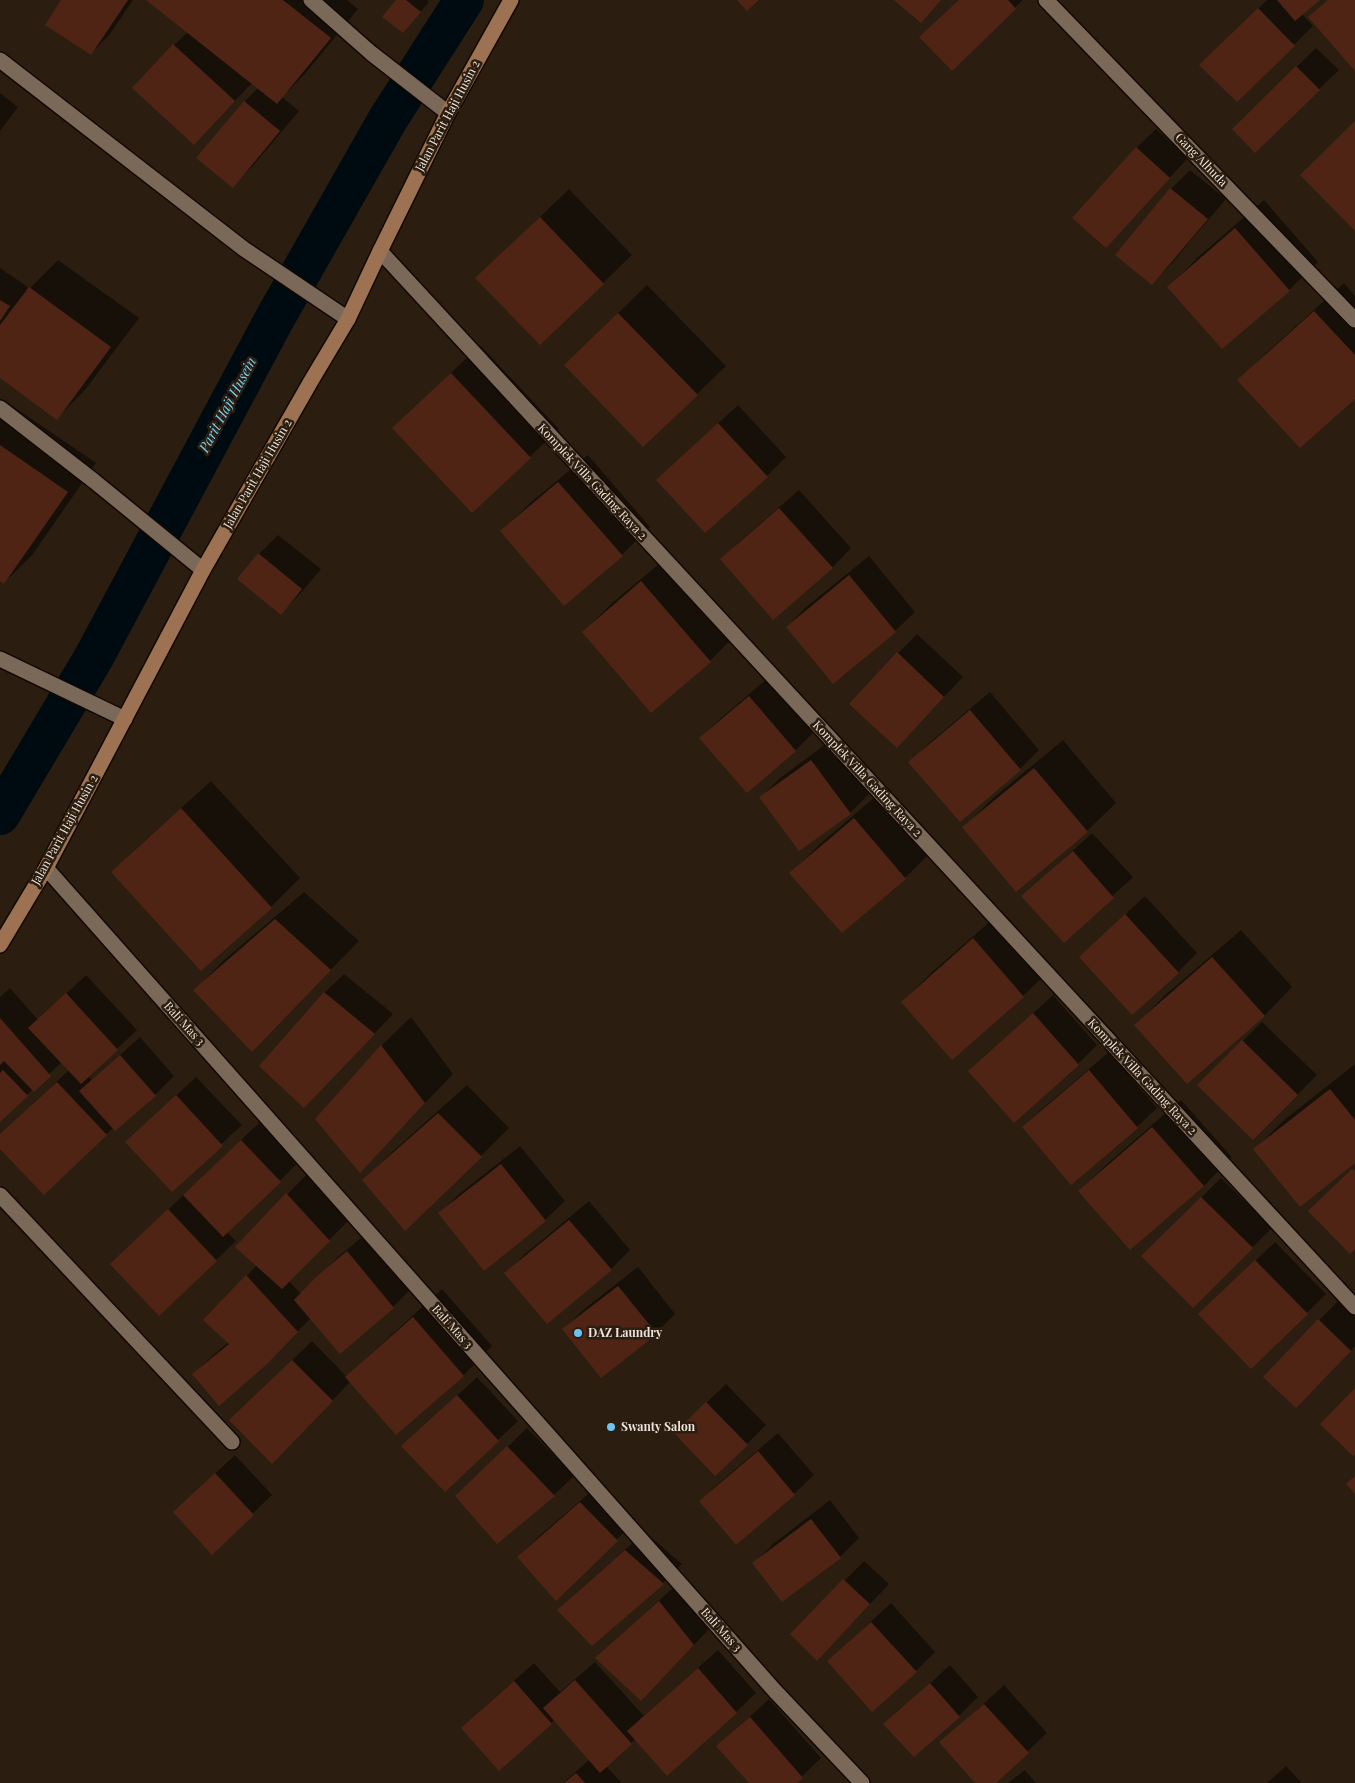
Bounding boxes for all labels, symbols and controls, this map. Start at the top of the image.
street label: Jalan Parit Haji Husin 2 [413,58,483,174]
street label: Gang Alhuda [1172,130,1230,190]
water label: Parit Haji Husein [196,355,260,455]
street label: Jalan Parit Haji Husin 2 [221,417,295,531]
street label: Komplek Villa Gading Raya 2 [535,421,649,543]
street label: Komplek Villa Gading Raya 2 [810,718,924,840]
street label: Jalan Parit Haji Husin 2 [29,772,101,888]
street label: Bali Mas 3 [161,999,207,1049]
street label: Komplek Villa Gading Raya 2 [1085,1016,1199,1138]
street label: Bali Mas 3 [429,1302,475,1352]
place label: DAZ Laundry [588,1326,662,1340]
marker: DAZ Laundry [572,1327,584,1339]
place label: Swanty Salon [621,1420,695,1434]
marker: Swanty Salon [605,1421,617,1433]
street label: Bali Mas 3 [698,1605,744,1655]

